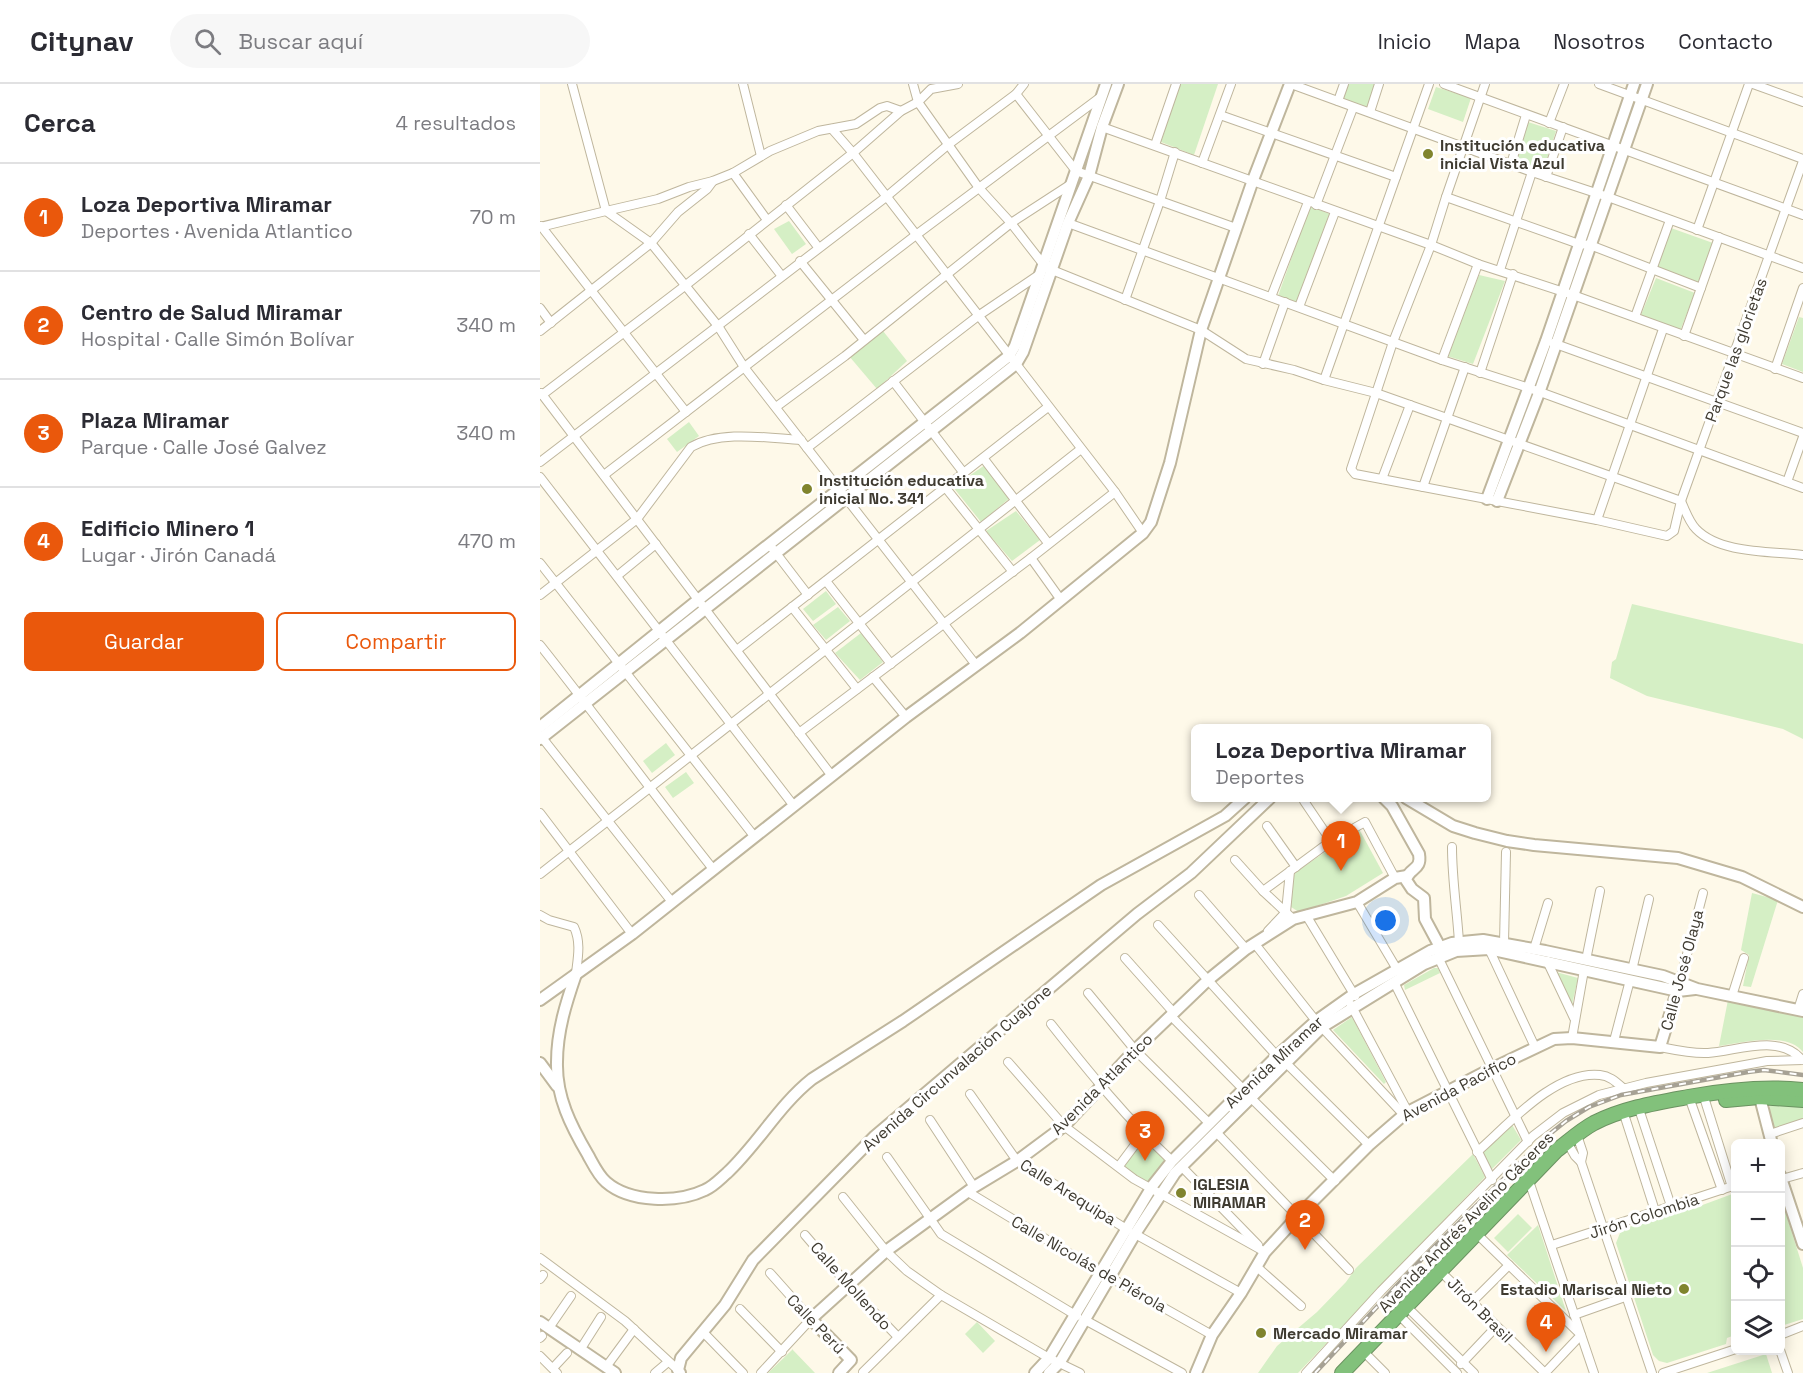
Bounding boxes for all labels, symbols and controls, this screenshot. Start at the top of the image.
search box [170,14,590,68]
text: Citynav [30,23,134,59]
icon: search [191,25,224,58]
text: Buscar aquí [239,27,363,55]
text: Inicio [1378,28,1432,55]
text: Mapa [1465,28,1520,55]
text: Nosotros [1553,28,1645,55]
text: Contacto [1678,28,1773,55]
text: Cerca [24,106,96,140]
text: 4 resultados [396,110,516,136]
place label: Institución educativa inicial Vista Azul [1440,135,1605,174]
marker: Institución educativa inicial Vista Azul [1421,147,1435,161]
text: Loza Deportiva Miramar [81,190,332,218]
text: 1 [39,204,48,230]
text: 70 m [470,204,516,230]
text: Deportes · Avenida Atlantico [81,218,353,244]
street label: Parque las glorietas [1700,275,1772,425]
text: Centro de Salud Miramar [81,298,343,326]
text: 2 [38,312,49,338]
text: 340 m [456,312,516,338]
text: Hospital · Calle Simón Bolívar [81,326,354,352]
text: Plaza Miramar [81,406,229,434]
text: 3 [37,420,50,446]
text: 340 m [456,420,516,446]
text: Parque · Calle José Galvez [81,434,327,460]
place label: Institución educativa inicial No. 341 [819,470,984,509]
marker: Institución educativa inicial No. 341 [800,482,814,496]
text: Edificio Minero 1 [81,514,255,542]
text: 4 [37,528,50,554]
text: 470 m [458,528,516,554]
text: Lugar · Jirón Canadá [81,542,276,568]
button: Guardar [24,612,264,671]
button: Compartir [276,612,516,671]
popup [1191,724,1491,802]
text: Loza Deportiva Miramar [1215,736,1467,764]
text: Deportes [1215,764,1305,790]
pin: 1 [1322,822,1360,871]
your location [1371,906,1400,935]
street label: Calle José Olaya [1656,907,1708,1033]
street label: Avenida Circunvalación Cuajone [858,980,1056,1156]
street label: Avenida Miramar [1221,1011,1327,1113]
street label: Avenida Atlantico [1047,1029,1157,1139]
street label: Avenida Pacifico [1398,1048,1520,1126]
pin: 3 [1126,1112,1164,1161]
street label: Avenida Andrés Avelino Cáceres [1374,1127,1558,1317]
map controls [1731,1139,1785,1355]
button: + [1731,1139,1785,1193]
street label: Calle Arequipa [1016,1154,1120,1230]
place label: IGLESIA MIRAMAR [1193,1174,1266,1213]
marker: IGLESIA MIRAMAR [1174,1186,1188,1200]
street label: Jirón Colombia [1586,1188,1702,1244]
button: − [1731,1193,1785,1247]
pin: 2 [1286,1200,1324,1250]
street label: Calle Nicolás de Piérola [1007,1211,1171,1317]
street label: Calle Mollendo [806,1237,896,1335]
button: locate [1731,1247,1785,1301]
street label: Jirón Brasil [1443,1273,1517,1347]
place label: Estadio Mariscal Nieto [1500,1279,1672,1300]
marker: Estadio Mariscal Nieto [1677,1282,1691,1296]
street label: Calle Perú [782,1290,850,1358]
button: layers [1731,1301,1785,1355]
pin: 4 [1526,1302,1566,1352]
place label: Mercado Miramar [1273,1323,1408,1344]
marker: Mercado Miramar [1254,1326,1268,1340]

